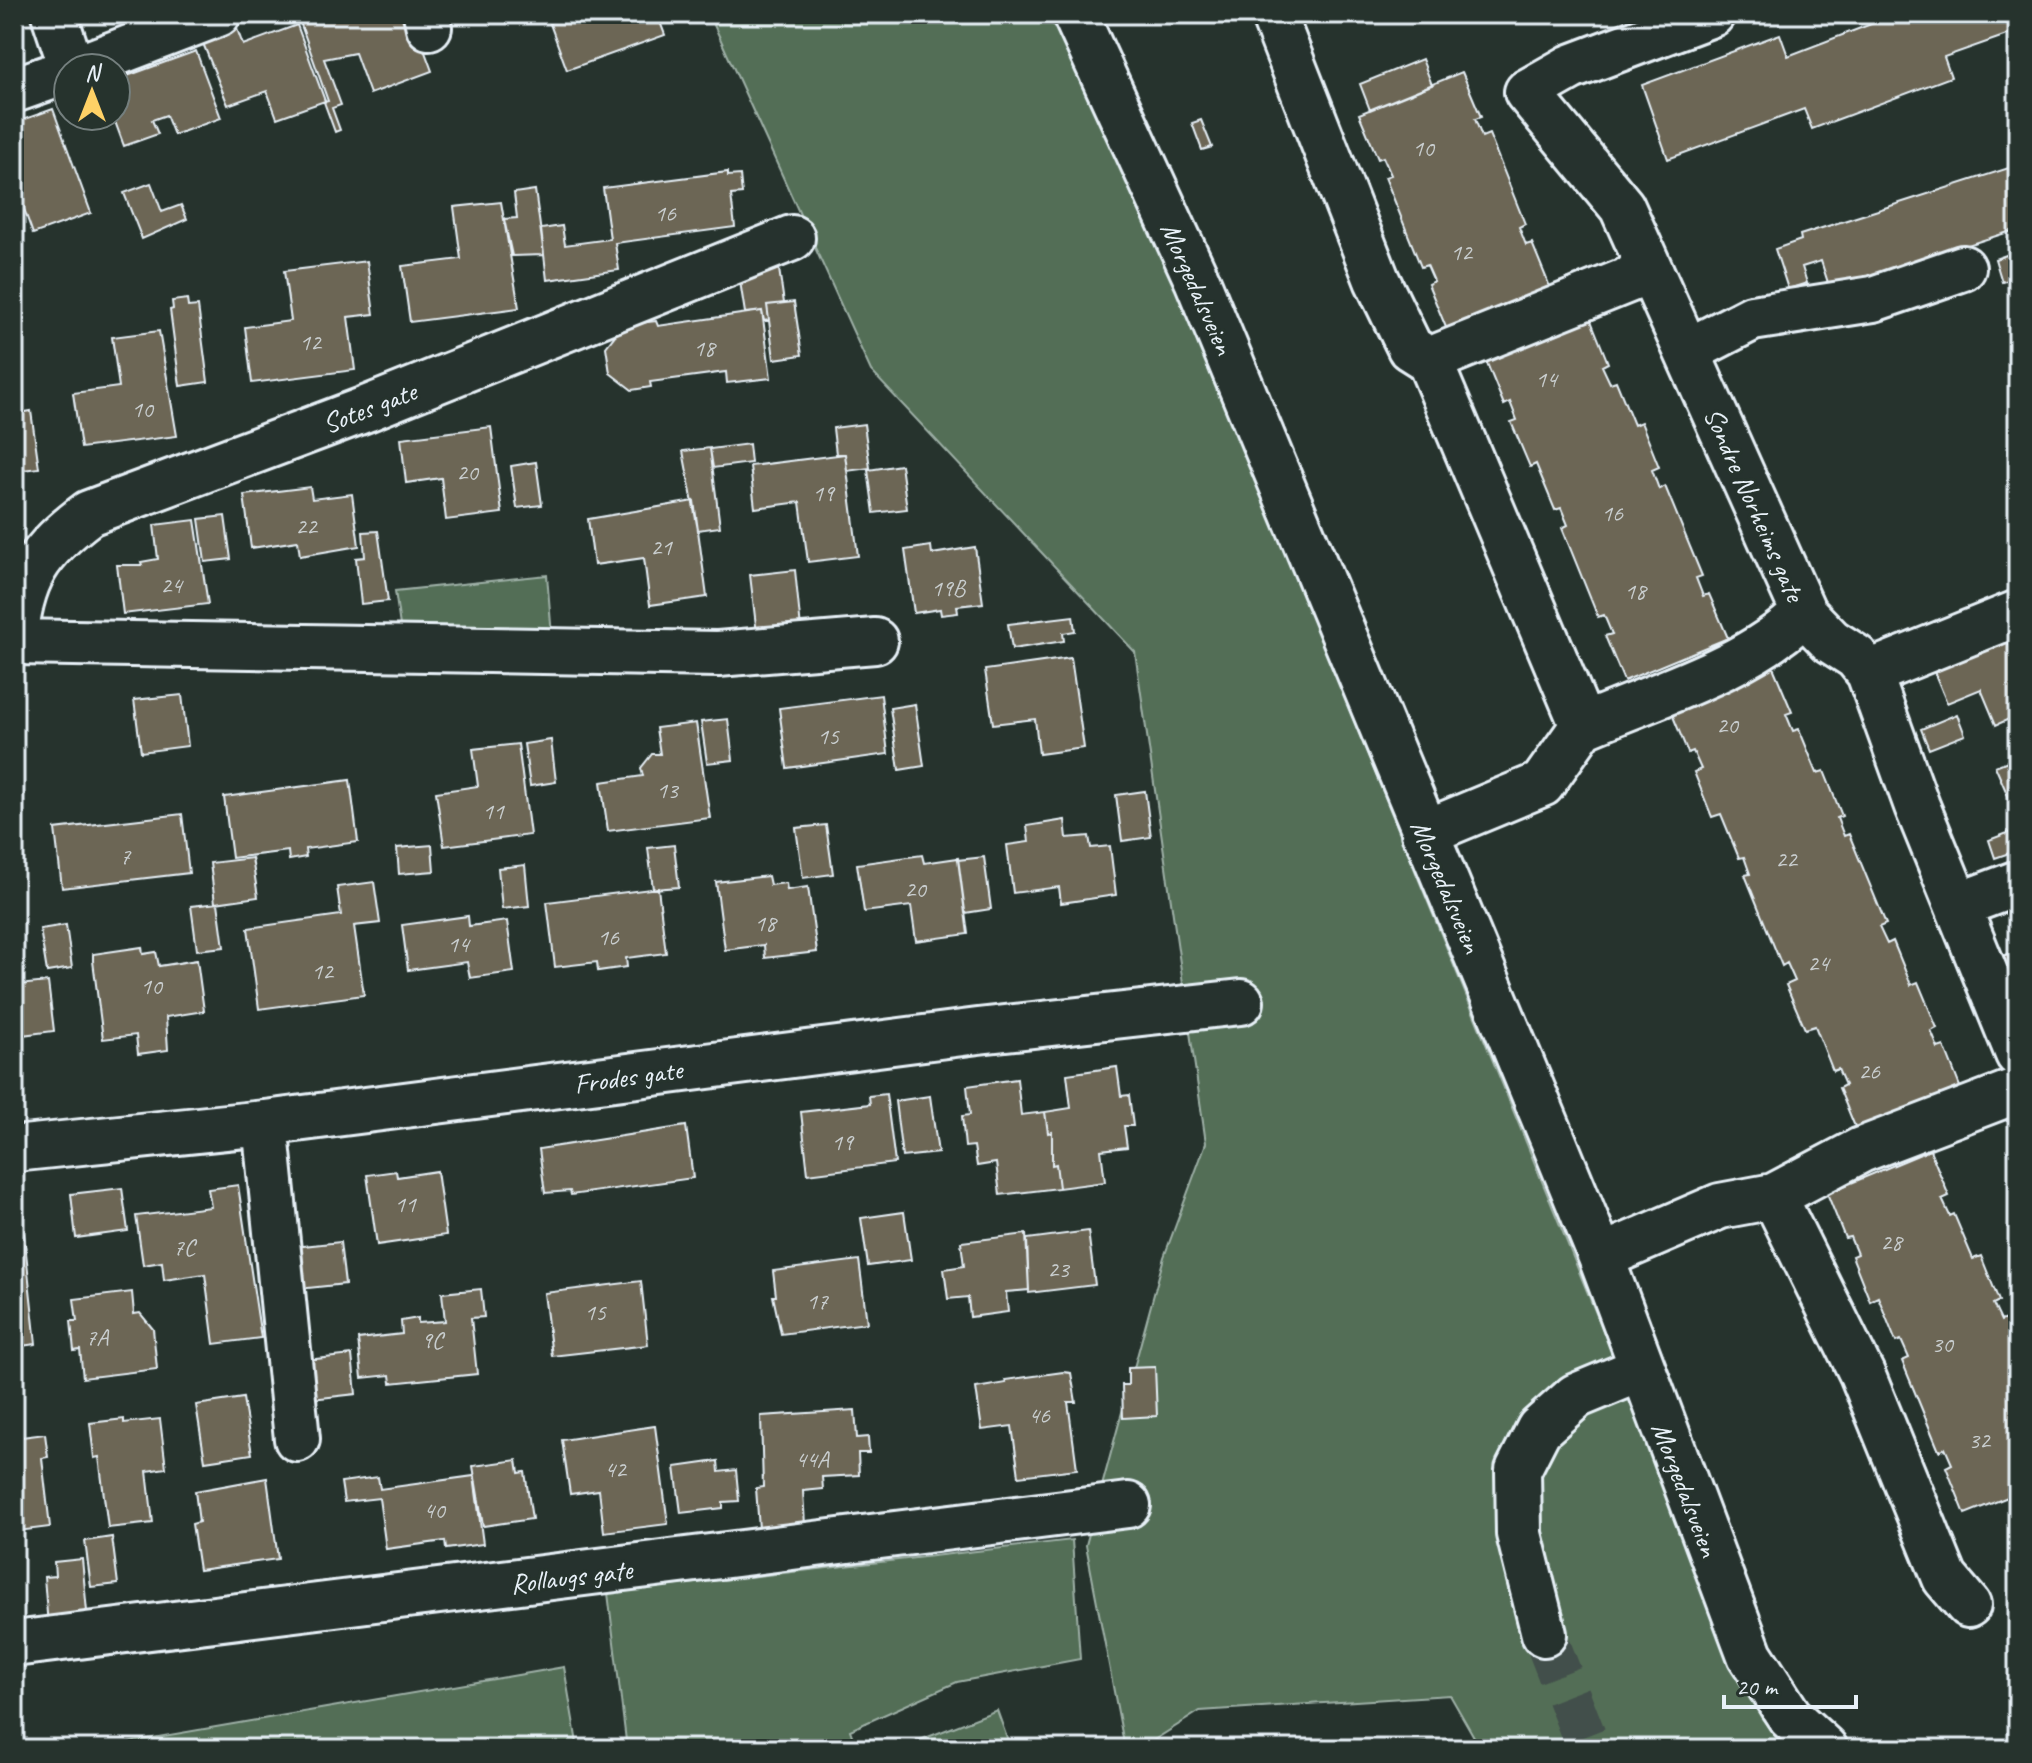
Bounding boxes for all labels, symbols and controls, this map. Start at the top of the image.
north arrow [52,52,132,132]
text: N [85,59,102,87]
house number: 10 [1412,133,1436,163]
house number: 16 [654,198,677,228]
street label: Morgedalsveien [1153,217,1243,361]
house number: 12 [1450,237,1474,267]
house number: 12 [299,327,323,357]
house number: 18 [693,333,717,363]
house number: 14 [1535,364,1559,394]
street label: Sotes gate [317,373,423,441]
house number: 10 [131,394,155,424]
street label: Sondre Norheims gate [1696,402,1814,608]
house number: 20 [456,457,480,487]
house number: 19 [812,478,836,508]
house number: 16 [1601,498,1624,528]
house number: 22 [295,511,319,541]
house number: 21 [650,532,673,562]
house number: 24 [160,570,184,600]
house number: 19B [931,573,967,603]
house number: 18 [1624,576,1648,606]
house number: 20 [1716,710,1740,740]
house number: 15 [817,721,840,751]
house number: 13 [656,775,680,805]
house number: 11 [482,796,505,826]
street label: Morgedalsveien [1403,814,1491,959]
house number: 7 [120,841,132,871]
house number: 22 [1775,844,1799,874]
house number: 20 [904,874,928,904]
house number: 18 [754,908,778,938]
house number: 16 [597,922,620,952]
house number: 14 [447,929,471,959]
house number: 24 [1807,948,1831,978]
house number: 12 [311,956,335,986]
house number: 10 [140,971,164,1001]
street label: Frodes gate [572,1051,686,1101]
house number: 26 [1858,1056,1881,1086]
house number: 19 [831,1127,855,1157]
house number: 11 [394,1189,417,1219]
house number: 28 [1880,1227,1904,1257]
house number: 7C [173,1232,198,1262]
house number: 23 [1047,1254,1071,1284]
house number: 17 [806,1286,829,1316]
house number: 15 [584,1297,607,1327]
house number: 7A [86,1322,109,1352]
house number: 9C [421,1325,446,1355]
house number: 30 [1931,1329,1955,1359]
house number: 46 [1028,1400,1051,1430]
street label: Morgedalsveien [1644,1417,1728,1563]
house number: 32 [1968,1425,1992,1455]
house number: 44A [795,1444,830,1474]
house number: 42 [604,1454,628,1484]
house number: 40 [423,1495,447,1525]
street label: Rollaugs gate [508,1551,636,1601]
scale bar [1724,1659,1856,1709]
text: 20 m [1736,1672,1779,1702]

